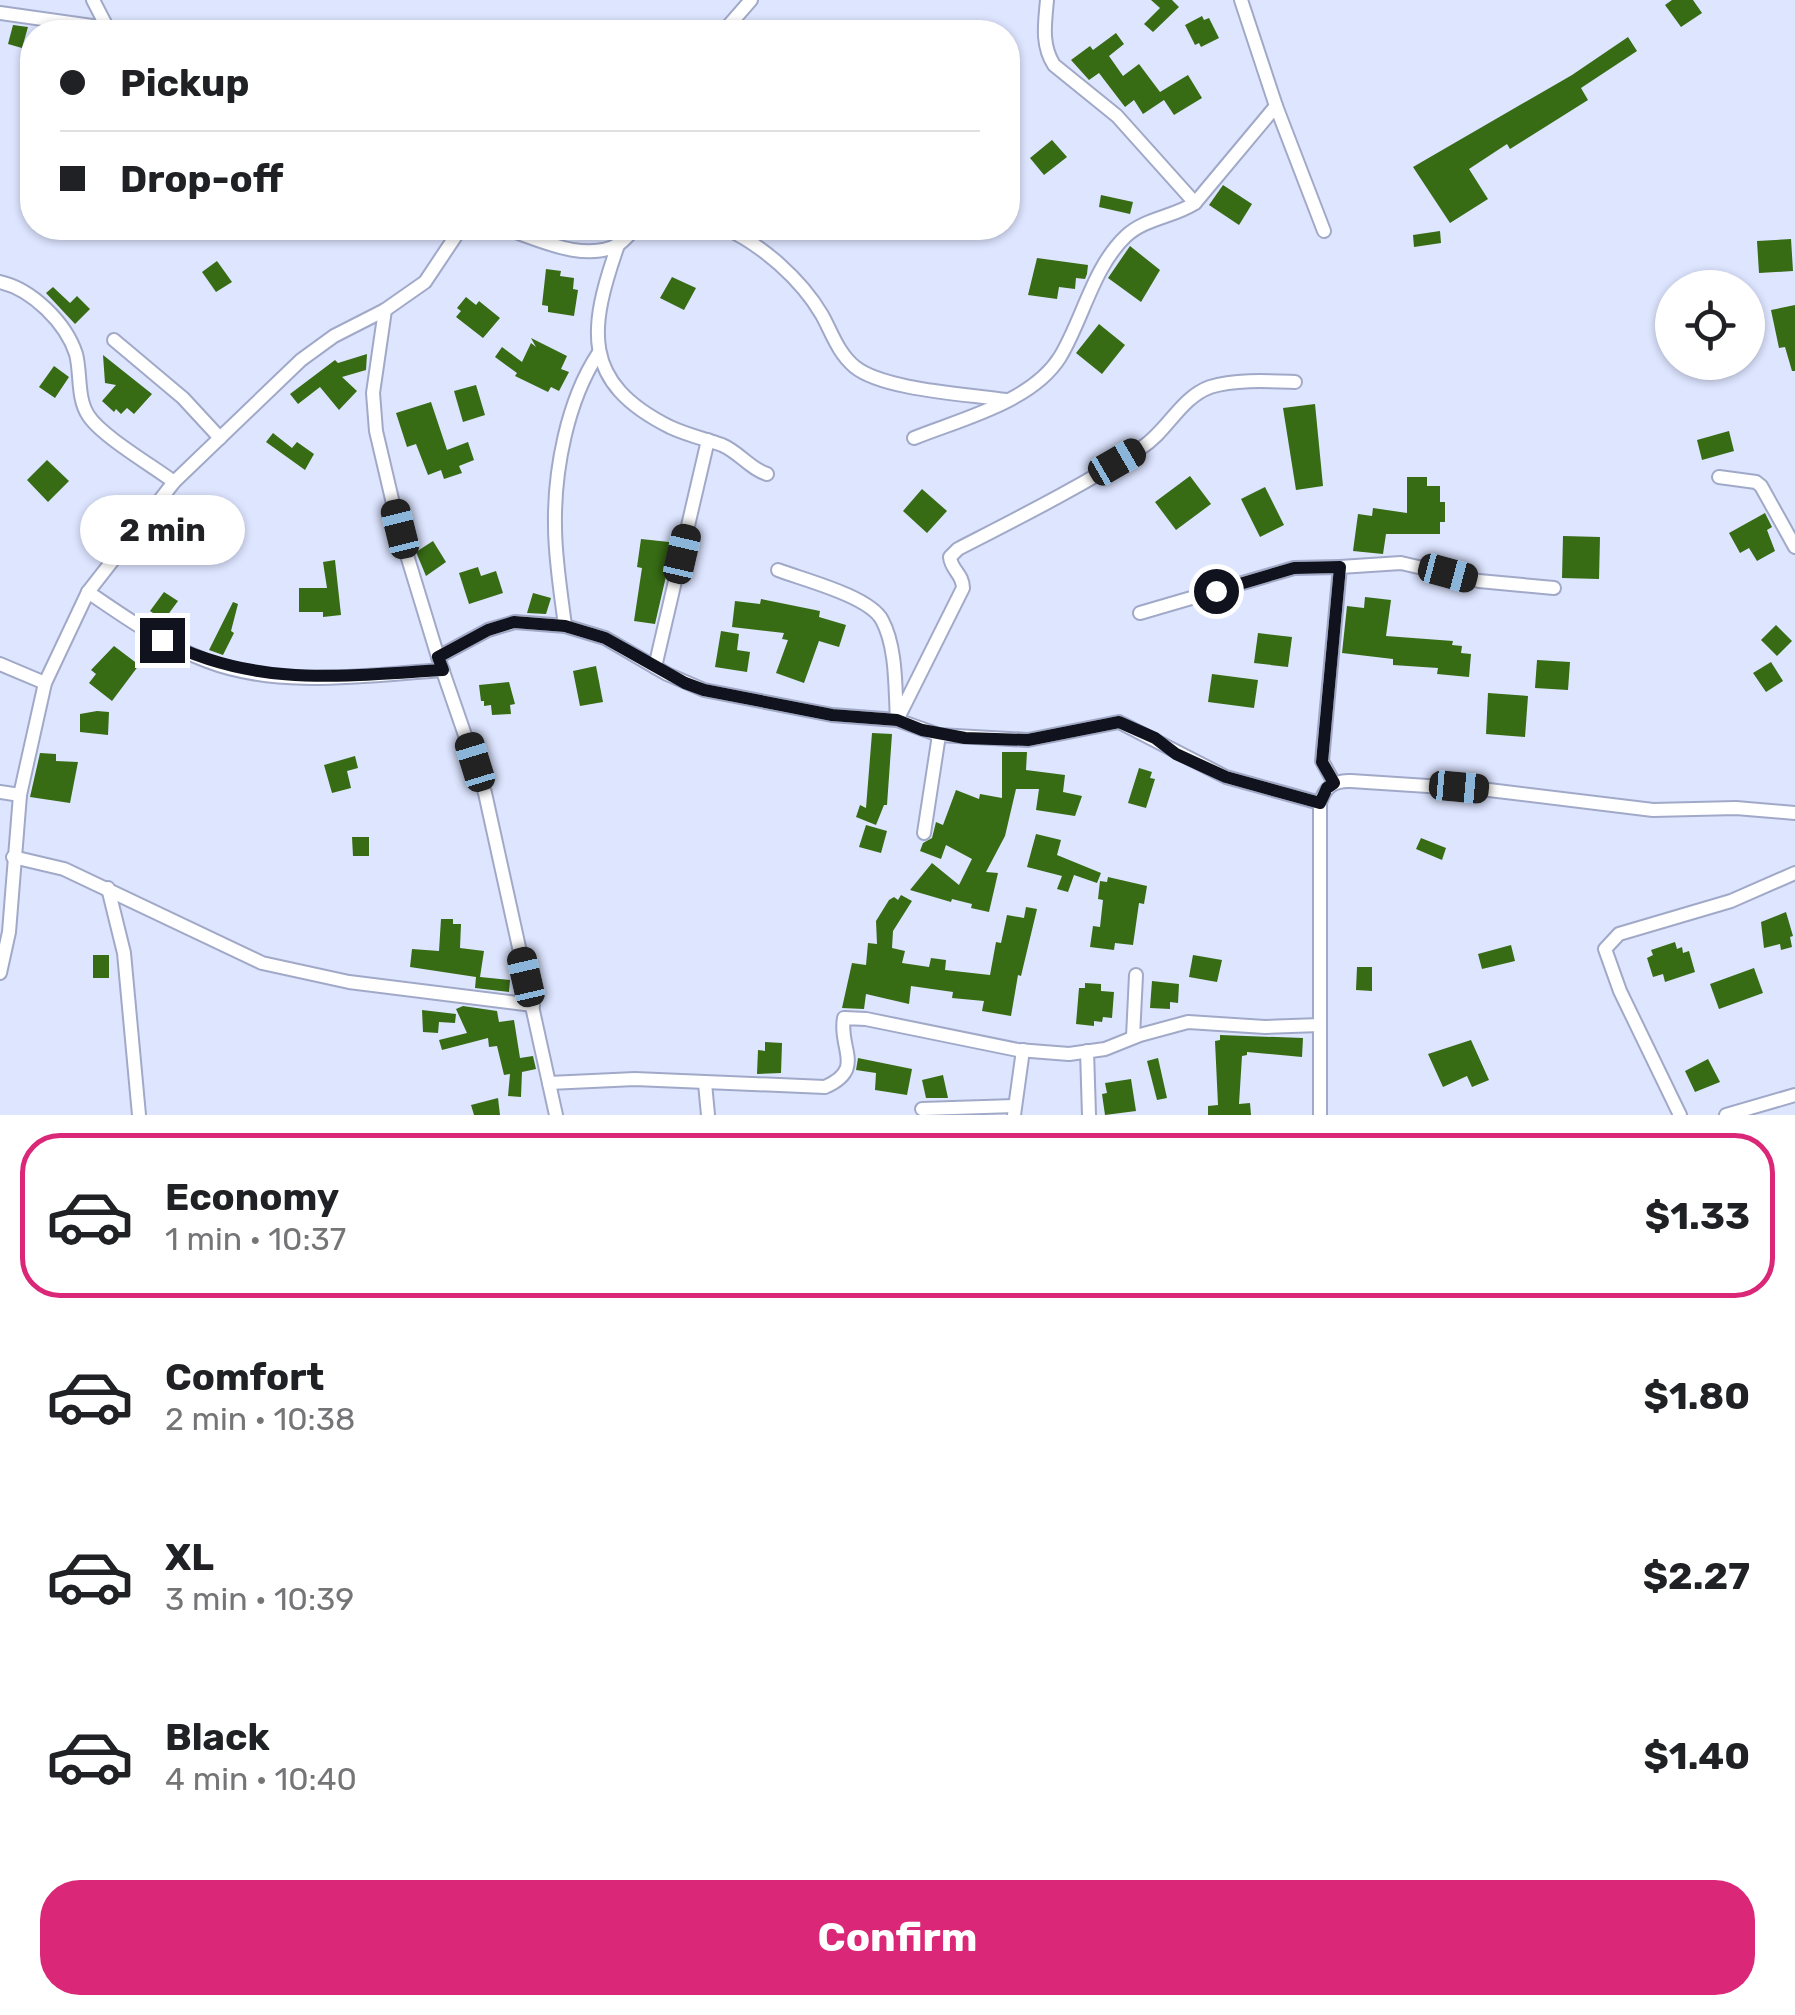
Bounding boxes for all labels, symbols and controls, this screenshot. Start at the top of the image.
text: Pickup [120,60,249,106]
text: Drop-off [120,156,283,202]
map controls [1655,270,1765,380]
button: locate [1655,270,1765,380]
car [1084,434,1150,490]
callout: 2 min [80,495,244,565]
car [378,496,422,562]
text: 2 min [119,511,206,549]
car [661,521,703,587]
car [1415,551,1481,595]
route start [1194,569,1239,614]
route end [140,618,185,663]
car [452,729,498,795]
car [1428,769,1490,805]
car [505,944,547,1010]
icon: car [45,1171,135,1261]
text: Economy [165,1174,339,1220]
text: $1.33 [1645,1193,1750,1239]
text: 1 min · 10:37 [165,1220,346,1258]
icon: car [45,1351,135,1441]
text: Comfort [165,1354,324,1400]
text: $1.80 [1644,1373,1750,1419]
text: 2 min · 10:38 [165,1400,355,1438]
icon: car [45,1531,135,1621]
text: XL [165,1534,214,1580]
text: $2.27 [1643,1553,1750,1599]
text: 3 min · 10:39 [165,1580,354,1618]
icon: car [45,1711,135,1801]
text: Black [165,1714,270,1760]
text: $1.40 [1643,1733,1750,1779]
text: 4 min · 10:40 [165,1760,357,1798]
button: Confirm [40,1880,1755,1995]

